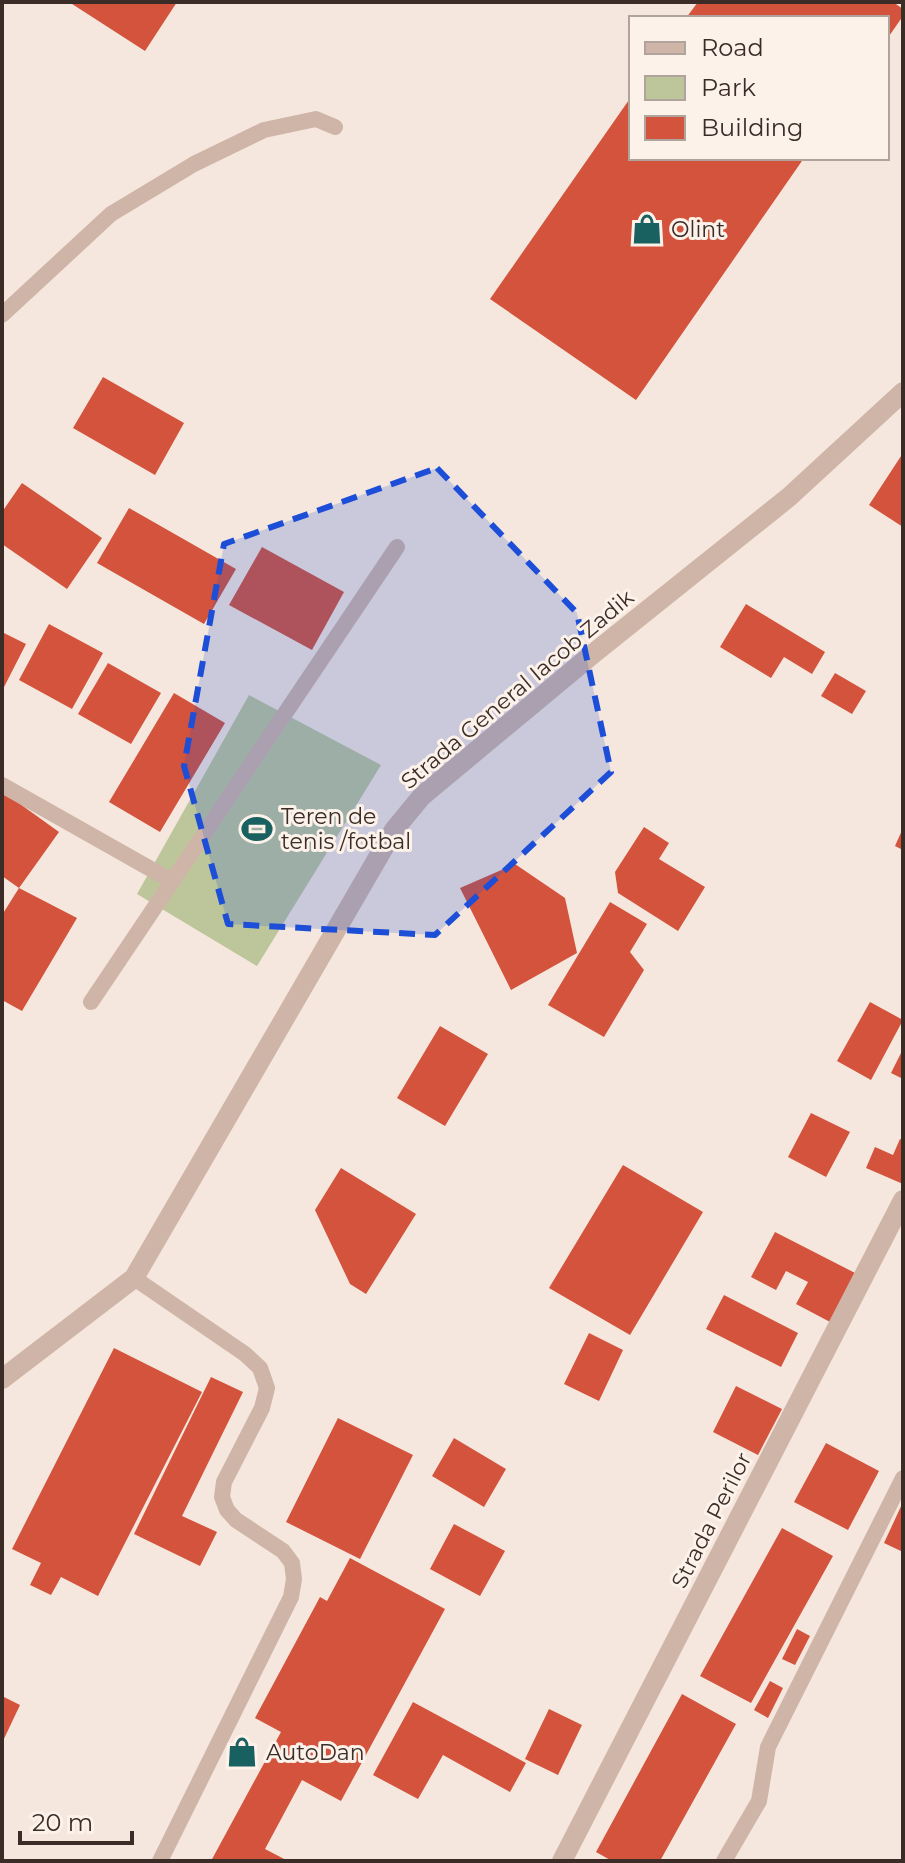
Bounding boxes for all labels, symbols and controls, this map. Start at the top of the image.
legend [629,16,889,160]
text: Road [701,33,764,62]
text: Park [701,73,756,102]
text: Building [701,113,804,142]
shop icon: Olint [630,212,664,246]
place label: Olint [671,216,725,243]
street label: Strada General Iacob Zadik [395,583,640,795]
place label: Teren de tenis /fotbal [281,803,411,855]
sports icon: Teren de tenis /fotbal [240,812,274,846]
street label: Strada Perilor [666,1448,757,1593]
shop icon: AutoDan [225,1735,259,1769]
place label: AutoDan [266,1739,365,1766]
scale bar [20,1795,132,1845]
text: 20 m [32,1808,93,1837]

